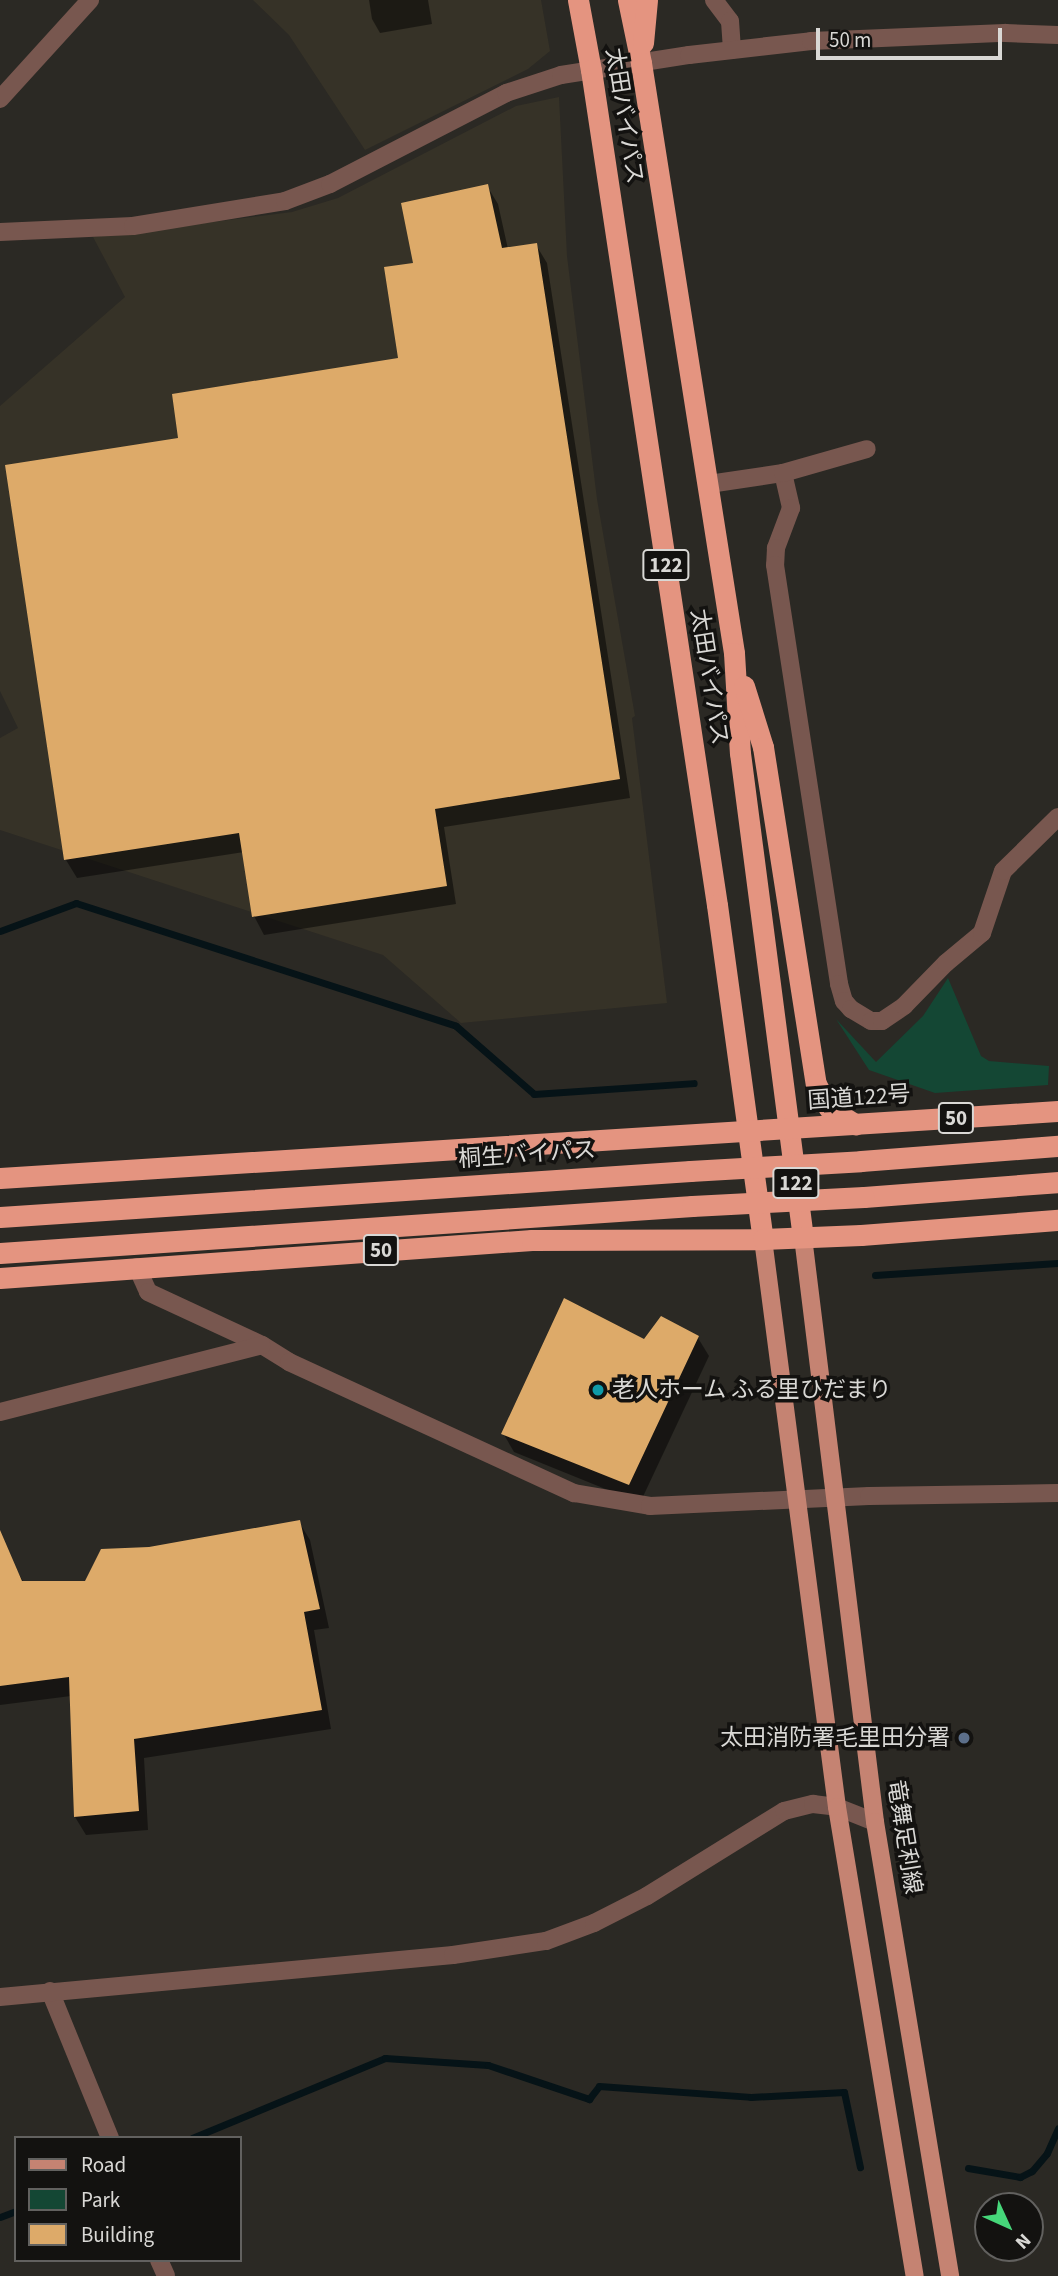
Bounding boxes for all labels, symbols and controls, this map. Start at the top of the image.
scale bar [820,14,1006,58]
text: 50 m [829,25,871,55]
street label: 太田バイパス [600,46,648,186]
road number: 122 [642,548,690,582]
street label: 太田バイパス [685,607,733,747]
street label: 国道122号 [807,1081,911,1115]
road number: 50 [937,1100,975,1136]
street label: 桐生バイパス [457,1136,597,1174]
road number: 122 [772,1166,820,1200]
road number: 50 [362,1232,400,1268]
place label: 老人ホーム ふる里ひだまり [612,1376,893,1404]
marker: 老人ホーム ふる里ひだまり [590,1382,606,1398]
place label: 太田消防署毛里田分署 [720,1724,950,1752]
marker: 太田消防署毛里田分署 [956,1730,972,1746]
street label: 竜舞足利線 [881,1778,927,1896]
legend [14,2136,242,2262]
text: Road [81,2150,126,2180]
text: Park [81,2185,120,2215]
north arrow [974,2192,1044,2262]
text: Building [81,2220,154,2250]
text: N [1009,2227,1037,2255]

